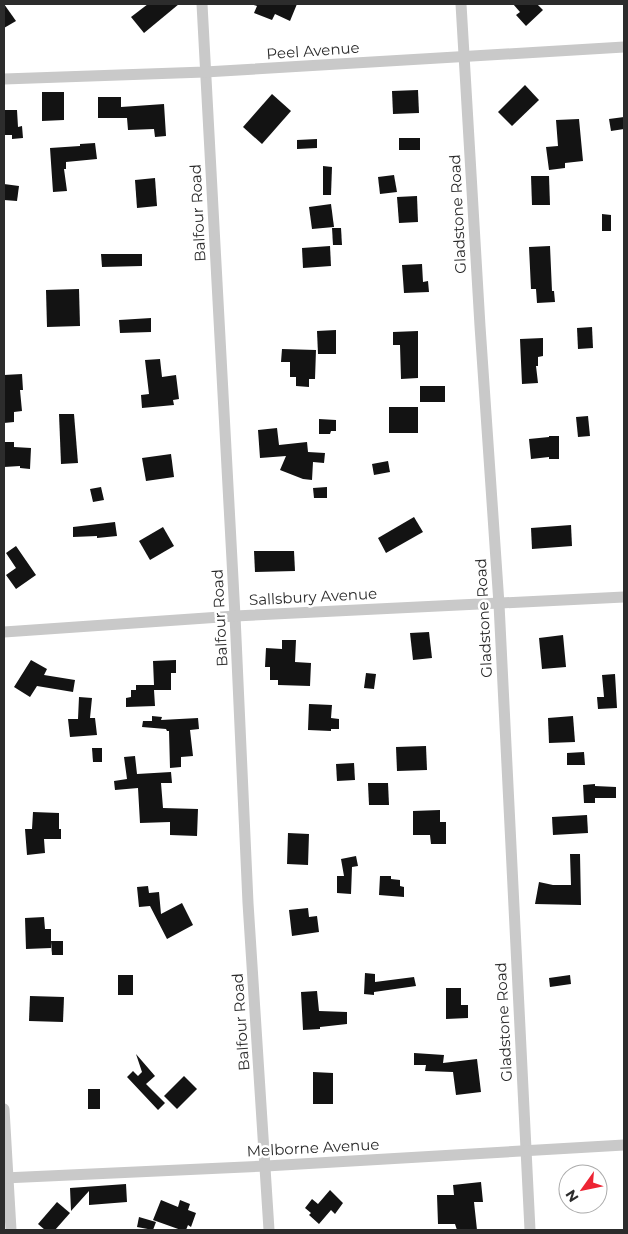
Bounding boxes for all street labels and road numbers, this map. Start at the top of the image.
street label: Peel Avenue [266,38,360,63]
street label: Gladstone Road [445,154,470,274]
street label: Balfour Road [185,164,210,262]
street label: Gladstone Road [471,558,496,678]
street label: Balfour Road [207,569,232,667]
street label: Sallsbury Avenue [248,584,378,609]
street label: Gladstone Road [491,962,516,1082]
street label: Balfour Road [228,973,253,1071]
street label: Melborne Avenue [246,1135,380,1160]

